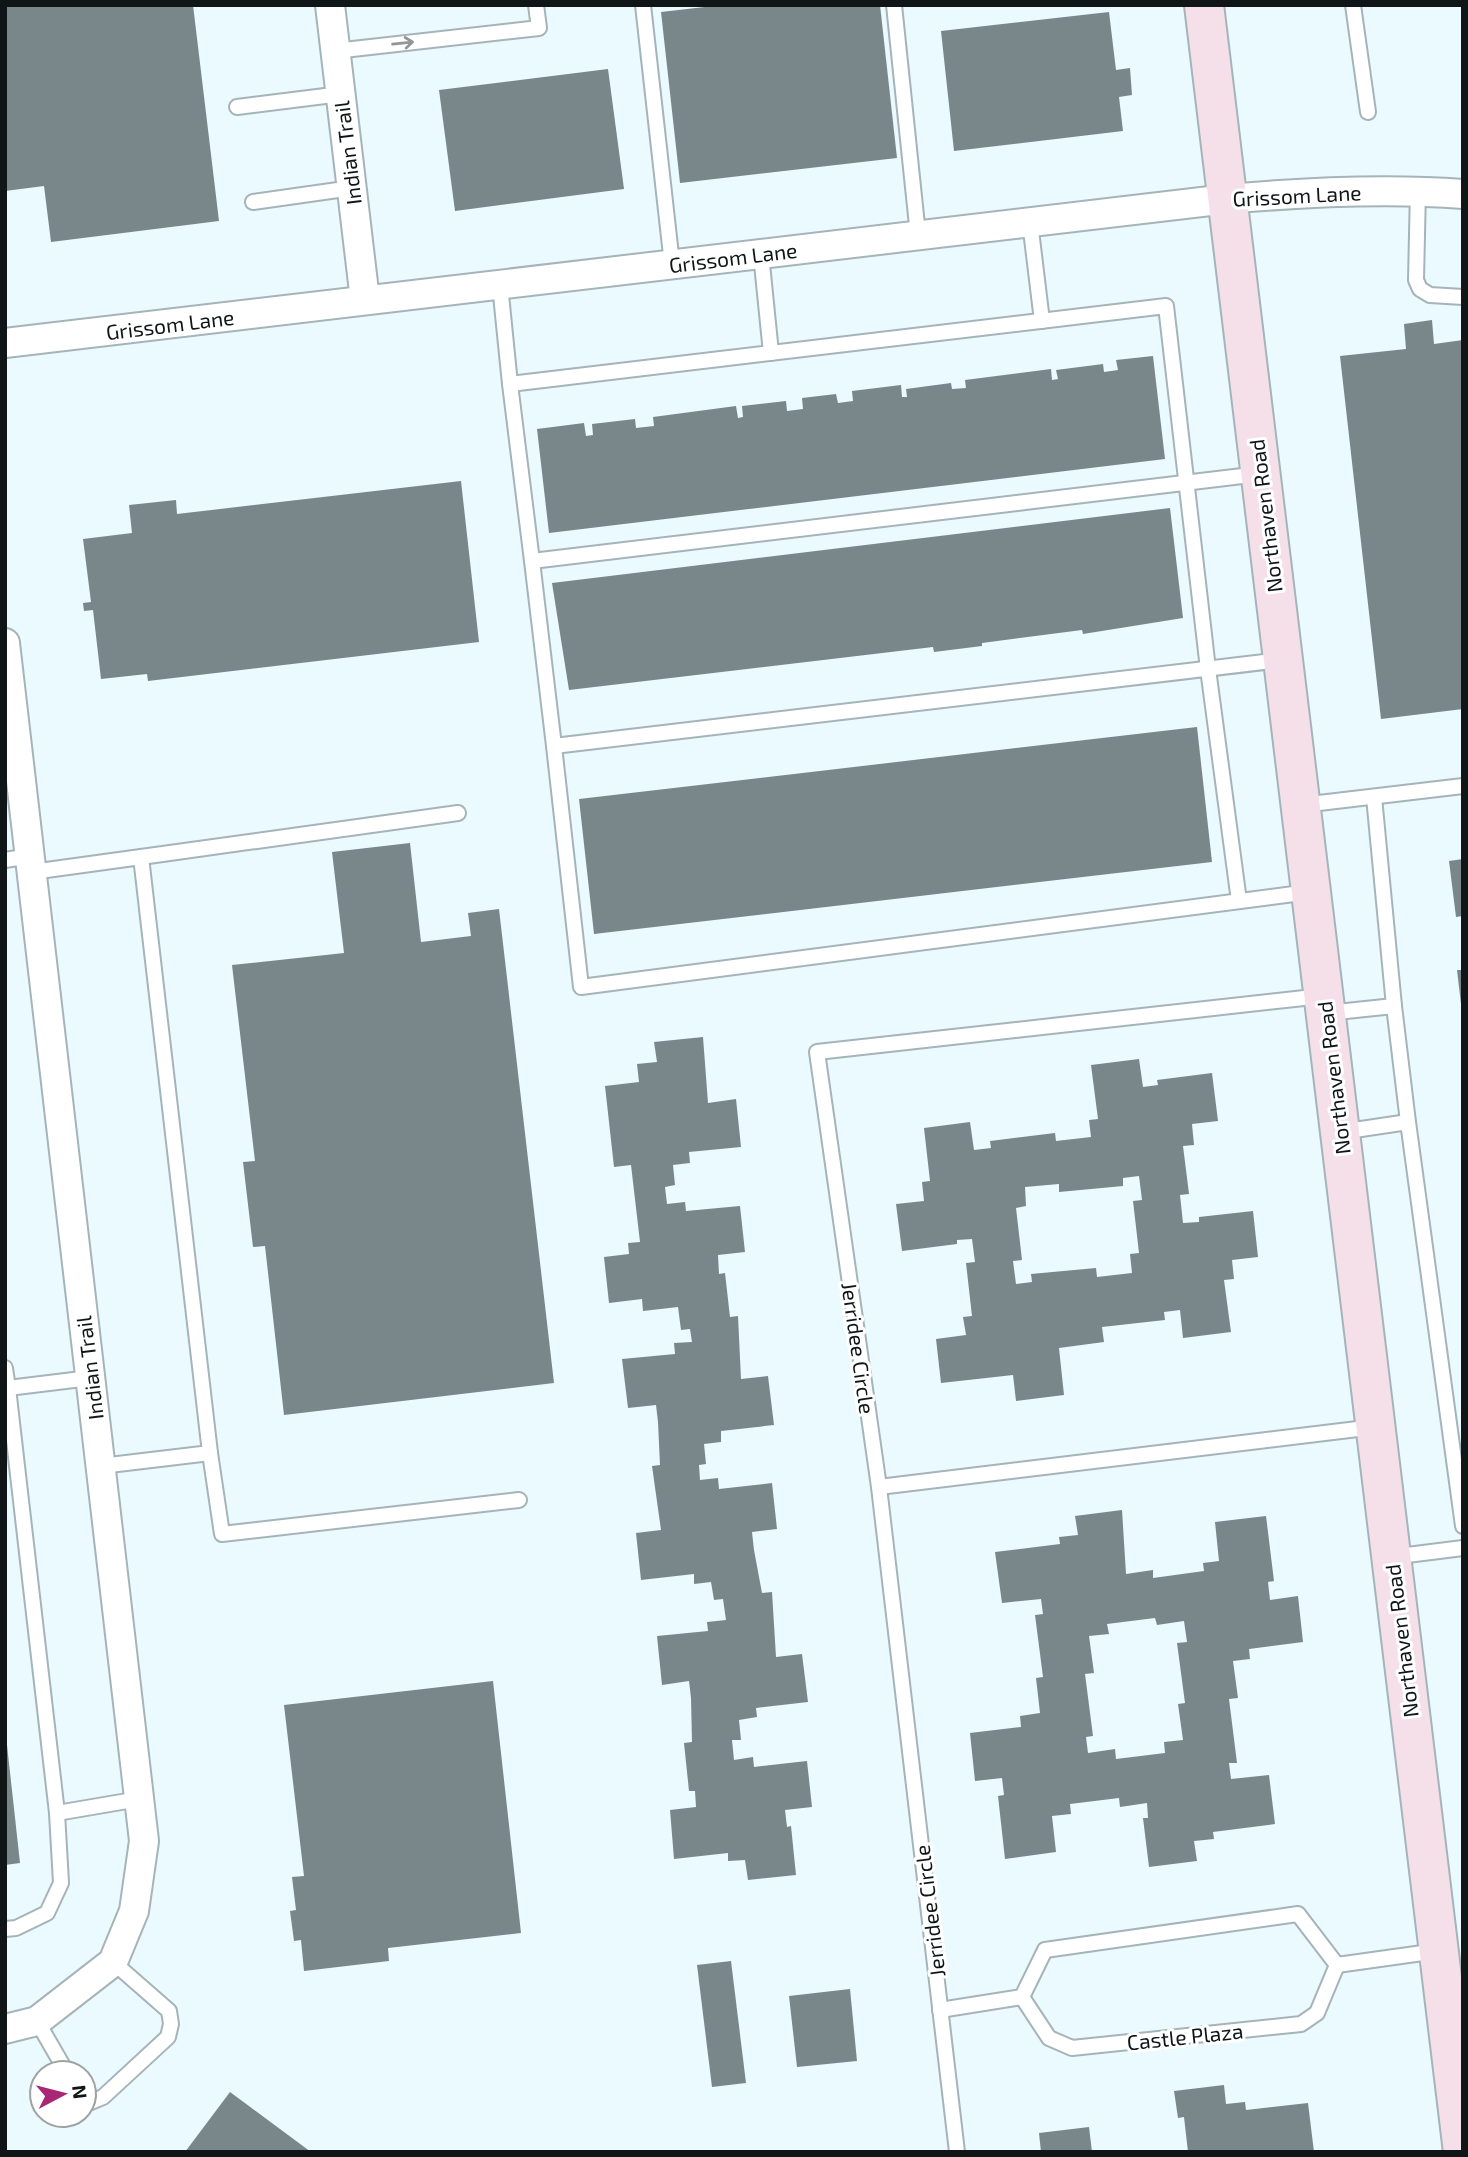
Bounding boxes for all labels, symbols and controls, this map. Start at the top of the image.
one-way arrow [391,37,414,50]
street label: Indian Trail [328,99,366,206]
street label: Grissom Lane [1232,179,1362,211]
street label: Grissom Lane [667,237,799,277]
street label: Grissom Lane [104,304,236,344]
street label: Northaven Road [1243,438,1287,594]
street label: Northaven Road [1311,1000,1355,1156]
street label: Jerridee Circle [837,1280,881,1416]
street label: Indian Trail [70,1314,108,1421]
street label: Northaven Road [1379,1563,1423,1719]
street label: Jerridee Circle [908,1844,950,1978]
street label: Castle Plaza [1126,2017,1244,2055]
north arrow [28,2059,98,2129]
text: N [68,2084,93,2100]

